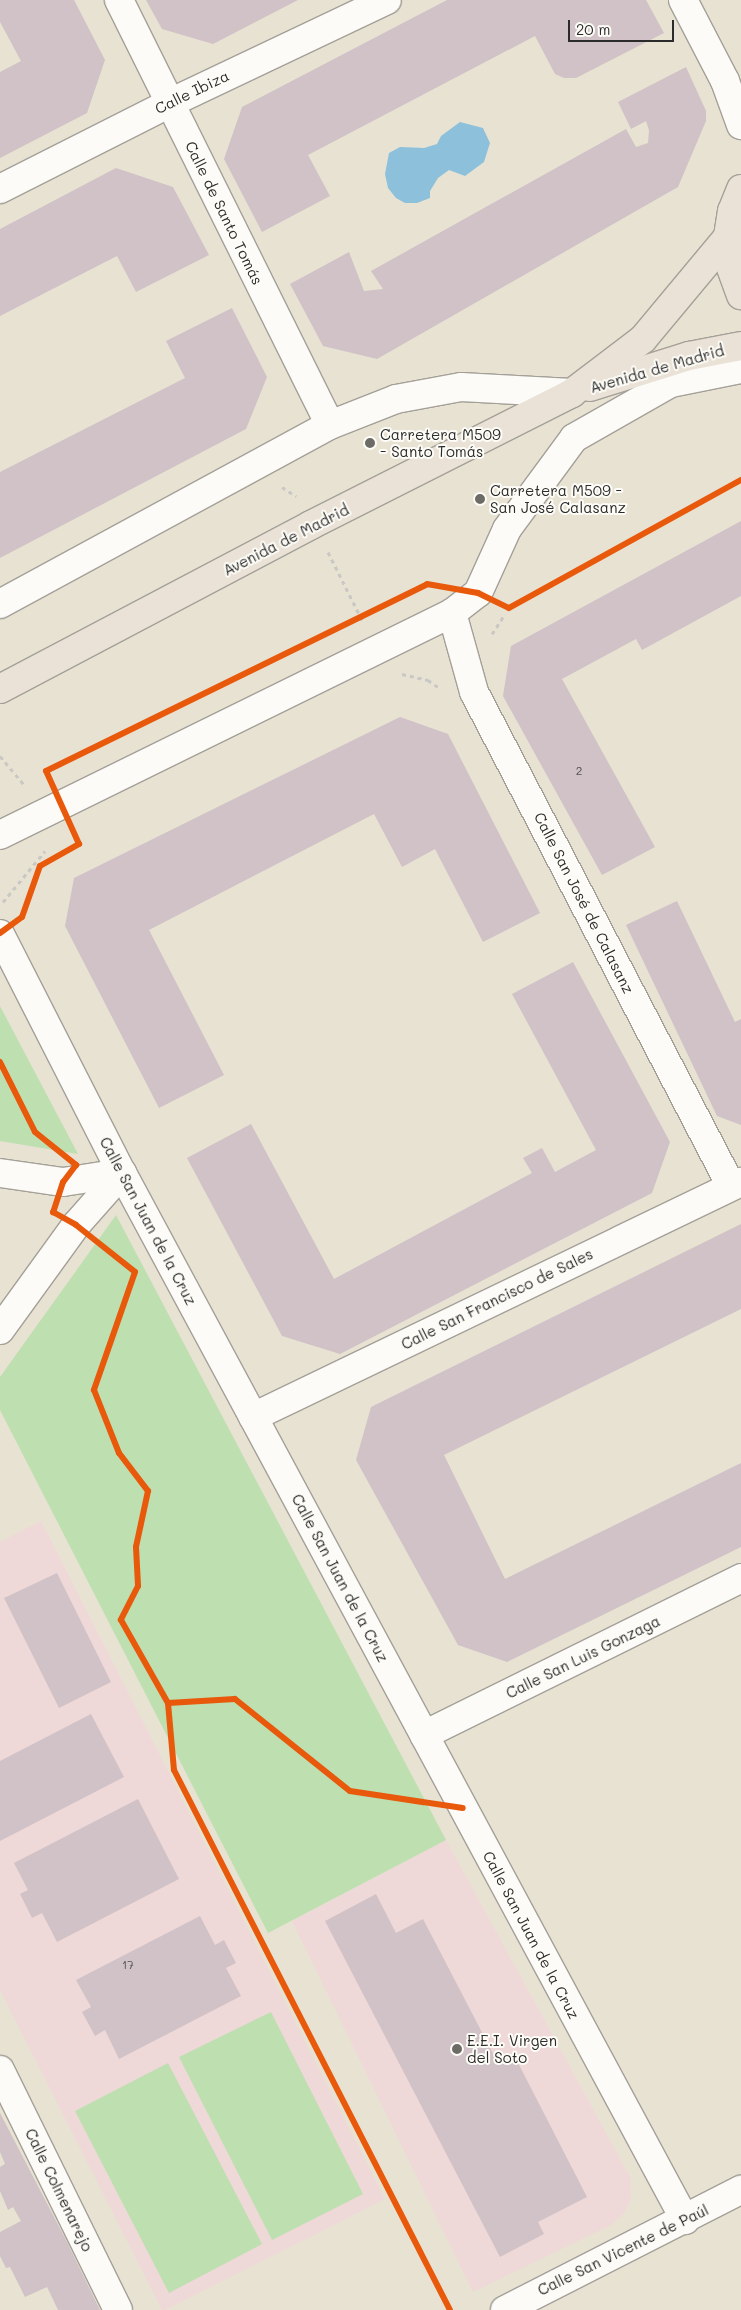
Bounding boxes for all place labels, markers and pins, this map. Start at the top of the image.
place label: Carretera M509 - Santo Tomás [380,425,501,460]
marker: Carretera M509 - Santo Tomás [364,437,376,449]
place label: Carretera M509 - San José Calasanz [490,481,626,516]
marker: Carretera M509 - San José Calasanz [474,493,486,505]
place label: E.E.I. Virgen del Soto [467,2031,557,2066]
marker: E.E.I. Virgen del Soto [451,2043,463,2055]

